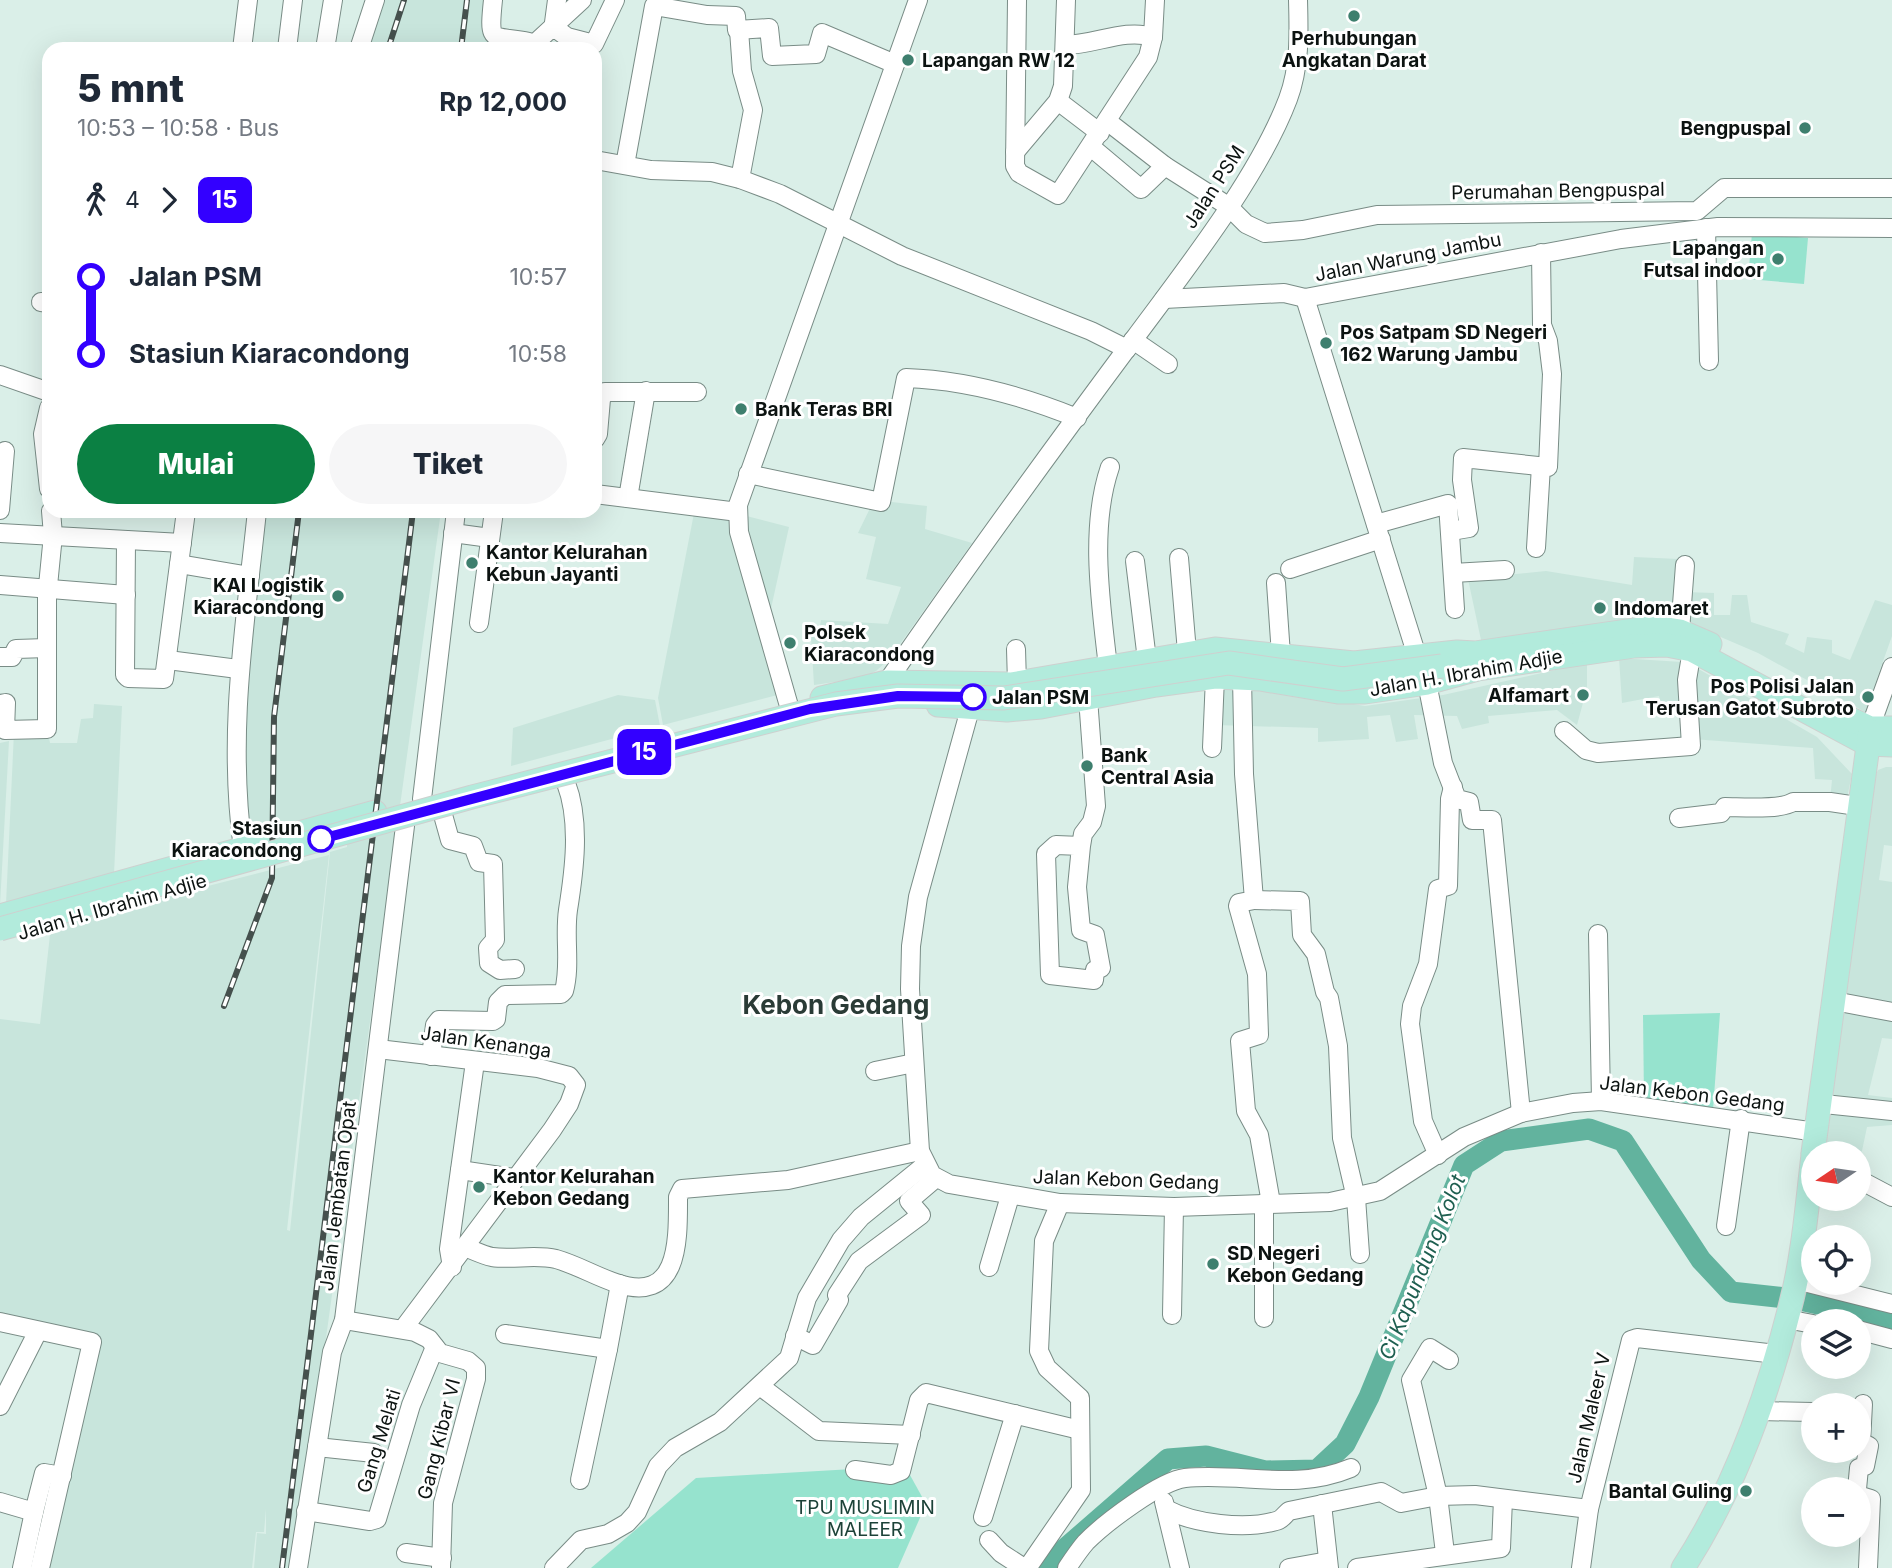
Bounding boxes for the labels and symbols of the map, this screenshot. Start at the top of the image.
marker: Perhubungan Angkatan Darat [1346,8,1362,24]
place label: Perhubungan Angkatan Darat [1282,27,1426,72]
place label: Lapangan RW 12 [922,49,1075,72]
marker: Lapangan RW 12 [900,52,916,68]
place label: Bengpuspal [1680,117,1791,140]
marker: Bengpuspal [1797,120,1813,136]
street label: Jalan PSM [1179,141,1249,233]
street label: Perumahan Bengpuspal [1451,178,1665,204]
street label: Jalan Warung Jambu [1313,228,1503,286]
place label: Lapangan Futsal indoor [1644,237,1764,282]
marker: Lapangan Futsal indoor [1770,251,1786,267]
place label: Pos Satpam SD Negeri 162 Warung Jambu [1340,321,1547,366]
marker: Pos Satpam SD Negeri 162 Warung Jambu [1318,335,1334,351]
place label: Bank Teras BRI [755,398,893,421]
marker: Bank Teras BRI [733,401,749,417]
place label: Kantor Kelurahan Kebun Jayanti [486,541,648,586]
marker: Kantor Kelurahan Kebun Jayanti [464,555,480,571]
place label: KAI Logistik Kiaracondong [193,574,324,619]
marker: KAI Logistik Kiaracondong [330,588,346,604]
place label: Indomaret [1614,597,1709,620]
marker: Indomaret [1592,600,1608,616]
place label: Polsek Kiaracondong [804,621,935,666]
marker: Polsek Kiaracondong [782,635,798,651]
street label: Jalan H. Ibrahim Adjie [1368,645,1564,701]
place label: Pos Polisi Jalan Terusan Gatot Subroto [1645,675,1854,720]
marker: Jalan PSM [960,684,986,710]
place label: Alfamart [1488,684,1569,707]
place label: Jalan PSM [992,686,1089,709]
marker: Alfamart [1575,687,1591,703]
marker: Pos Polisi Jalan Terusan Gatot Subroto [1860,689,1876,705]
line badge: 15 [612,729,676,775]
place label: Bank Central Asia [1101,744,1214,789]
marker: Bank Central Asia [1079,758,1095,774]
place label: Stasiun Kiaracondong [171,817,302,862]
marker: Stasiun Kiaracondong [308,826,334,852]
street label: Jalan H. Ibrahim Adjie [15,869,209,945]
district label: Kebon Gedang [743,989,929,1020]
street label: Jalan Kenanga [419,1021,553,1063]
street label: Jalan Kebon Gedang [1598,1071,1786,1117]
street label: Jalan Jembatan Opat [315,1100,361,1292]
north arrow [1801,1141,1871,1211]
place label: Kantor Kelurahan Kebon Gedang [493,1165,655,1210]
street label: Jalan Kebon Gedang [1032,1165,1220,1195]
water label: Ci Kapundung Kolot [1373,1170,1471,1363]
marker: Kantor Kelurahan Kebon Gedang [471,1179,487,1195]
place label: SD Negeri Kebon Gedang [1227,1242,1364,1287]
marker: SD Negeri Kebon Gedang [1205,1256,1221,1272]
street label: Jalan Maleer V [1563,1350,1615,1486]
street label: Gang Kibar VI [413,1376,465,1502]
street label: Gang Melati [352,1386,406,1496]
place label: Bantal Guling [1609,1480,1732,1503]
marker: Bantal Guling [1738,1483,1754,1499]
park label: TPU MUSLIMIN MALEER [795,1496,935,1541]

